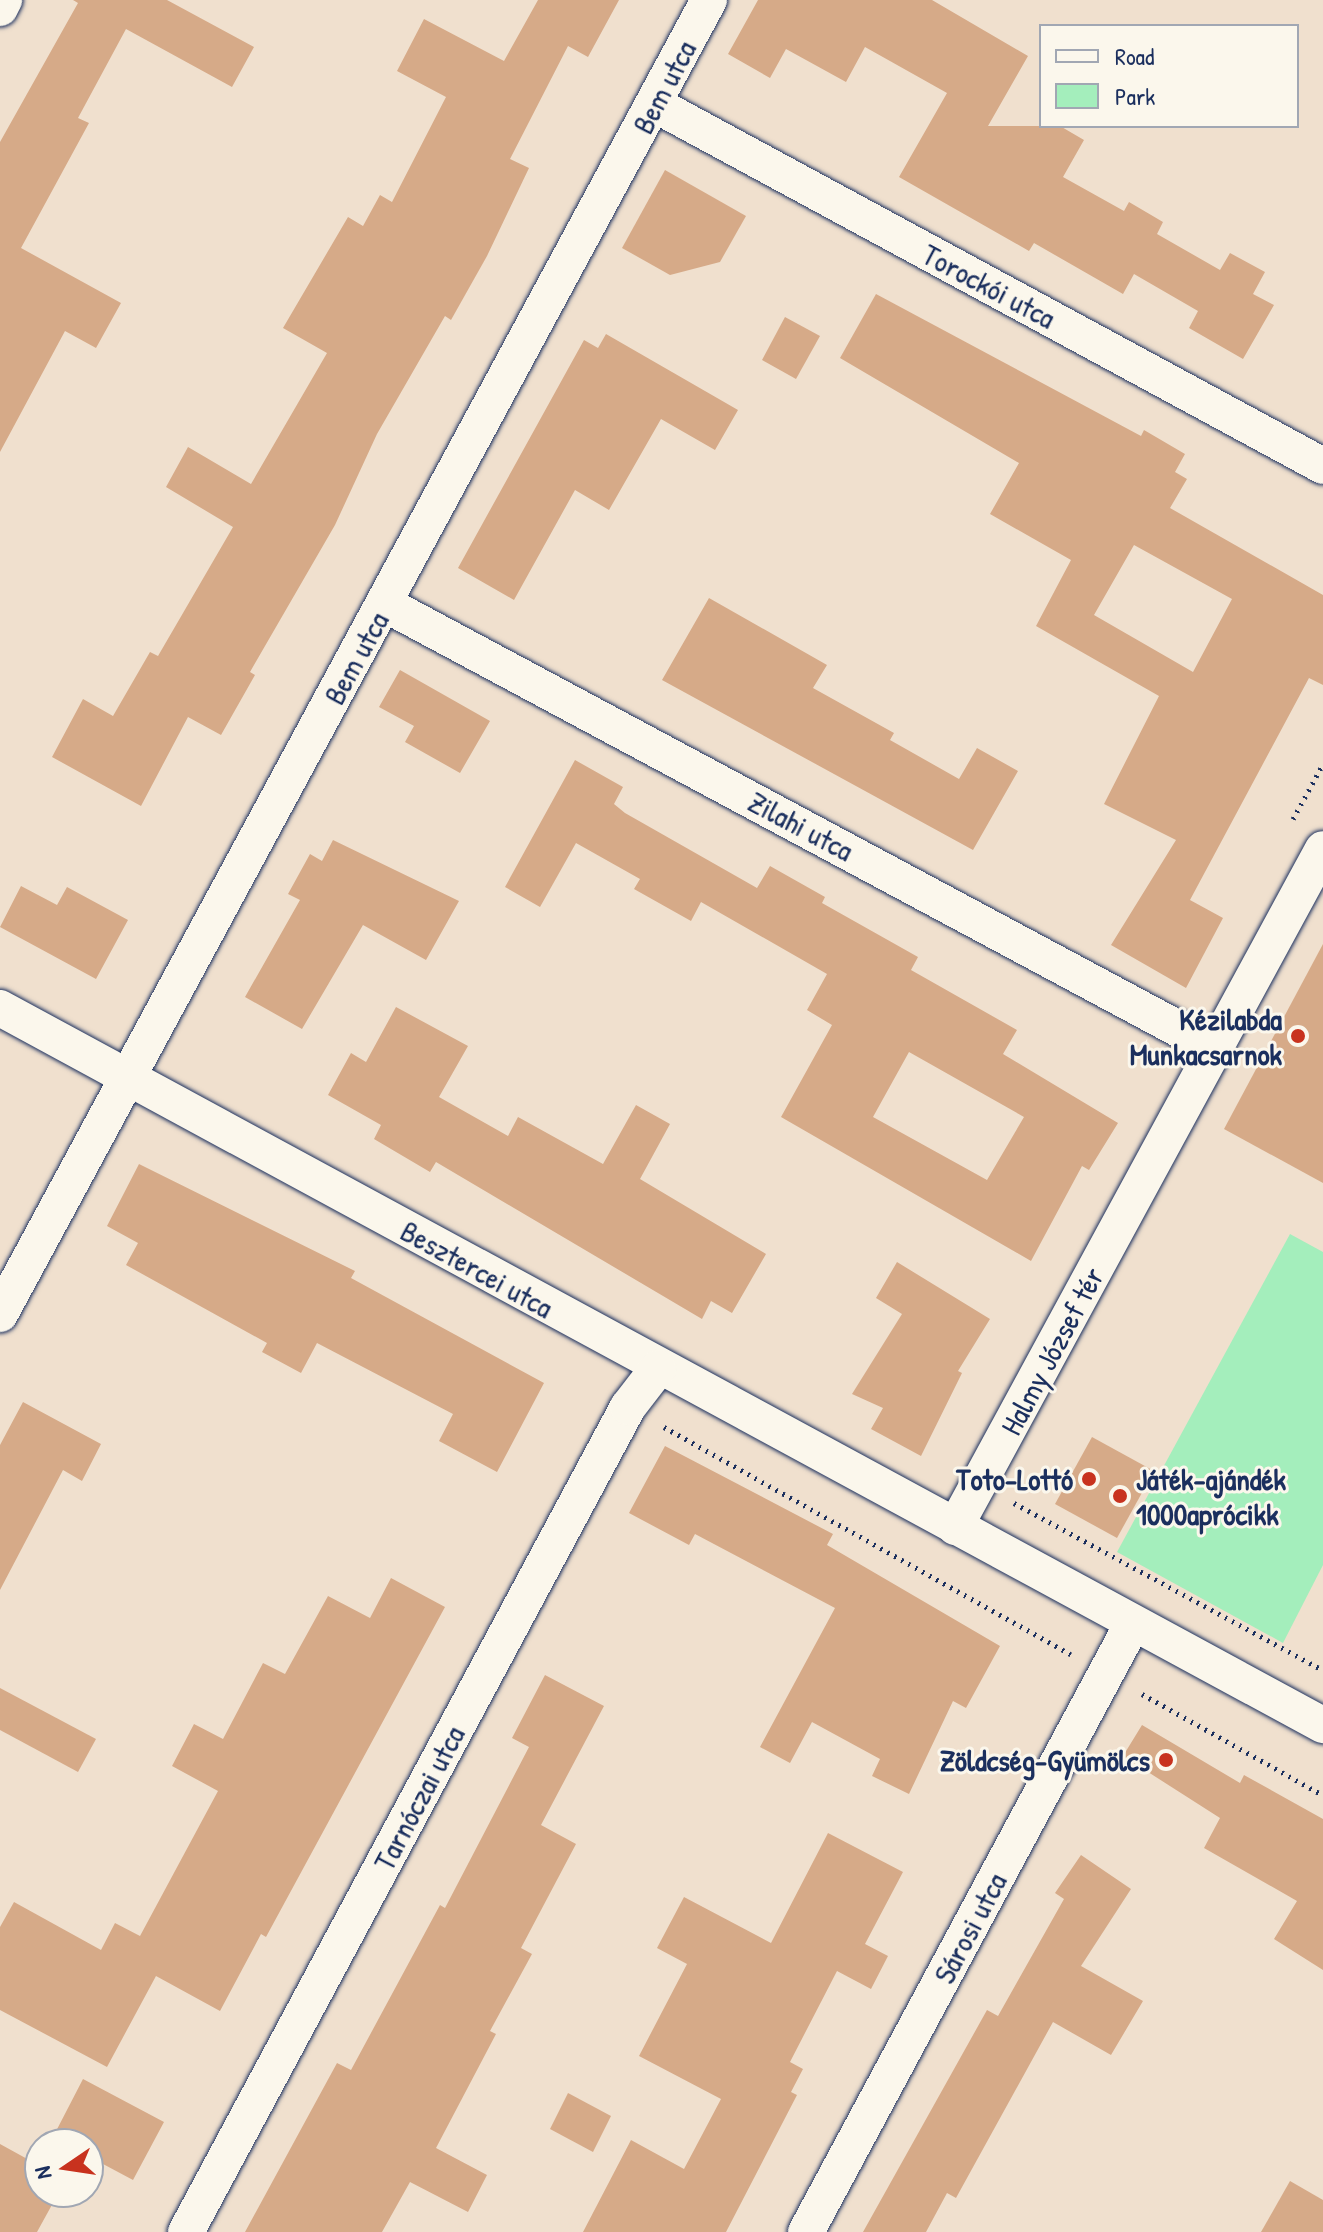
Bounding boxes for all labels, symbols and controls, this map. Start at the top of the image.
legend [1039,24,1299,128]
street label: Bem utca [625,34,703,140]
text: Road [1115,40,1154,72]
text: Park [1115,80,1155,112]
street label: Torockói utca [916,236,1062,336]
street label: Bem utca [316,605,396,711]
street label: Zilahi utca [742,783,860,869]
place label: Kézilabda Munkacsarnok [1130,1001,1282,1072]
marker: Kézilabda Munkacsarnok [1289,1027,1307,1045]
street label: Besztercei utca [395,1212,559,1326]
street label: Halmy József tér [993,1261,1111,1441]
place label: Toto-Lottó [956,1461,1073,1497]
place label: Játék-ajándék 1000aprócikk [1136,1461,1286,1532]
marker: Toto-Lottó [1080,1470,1098,1488]
marker: Játék-ajándék 1000aprócikk [1111,1487,1129,1505]
street label: Tarnóczai utca [366,1720,472,1876]
place label: Zöldcség-Gyümölcs [940,1742,1150,1778]
marker: Zöldcség-Gyümölcs [1157,1751,1175,1769]
street label: Sárosi utca [926,1867,1014,1989]
north arrow [24,2128,104,2208]
text: N [27,2164,58,2182]

